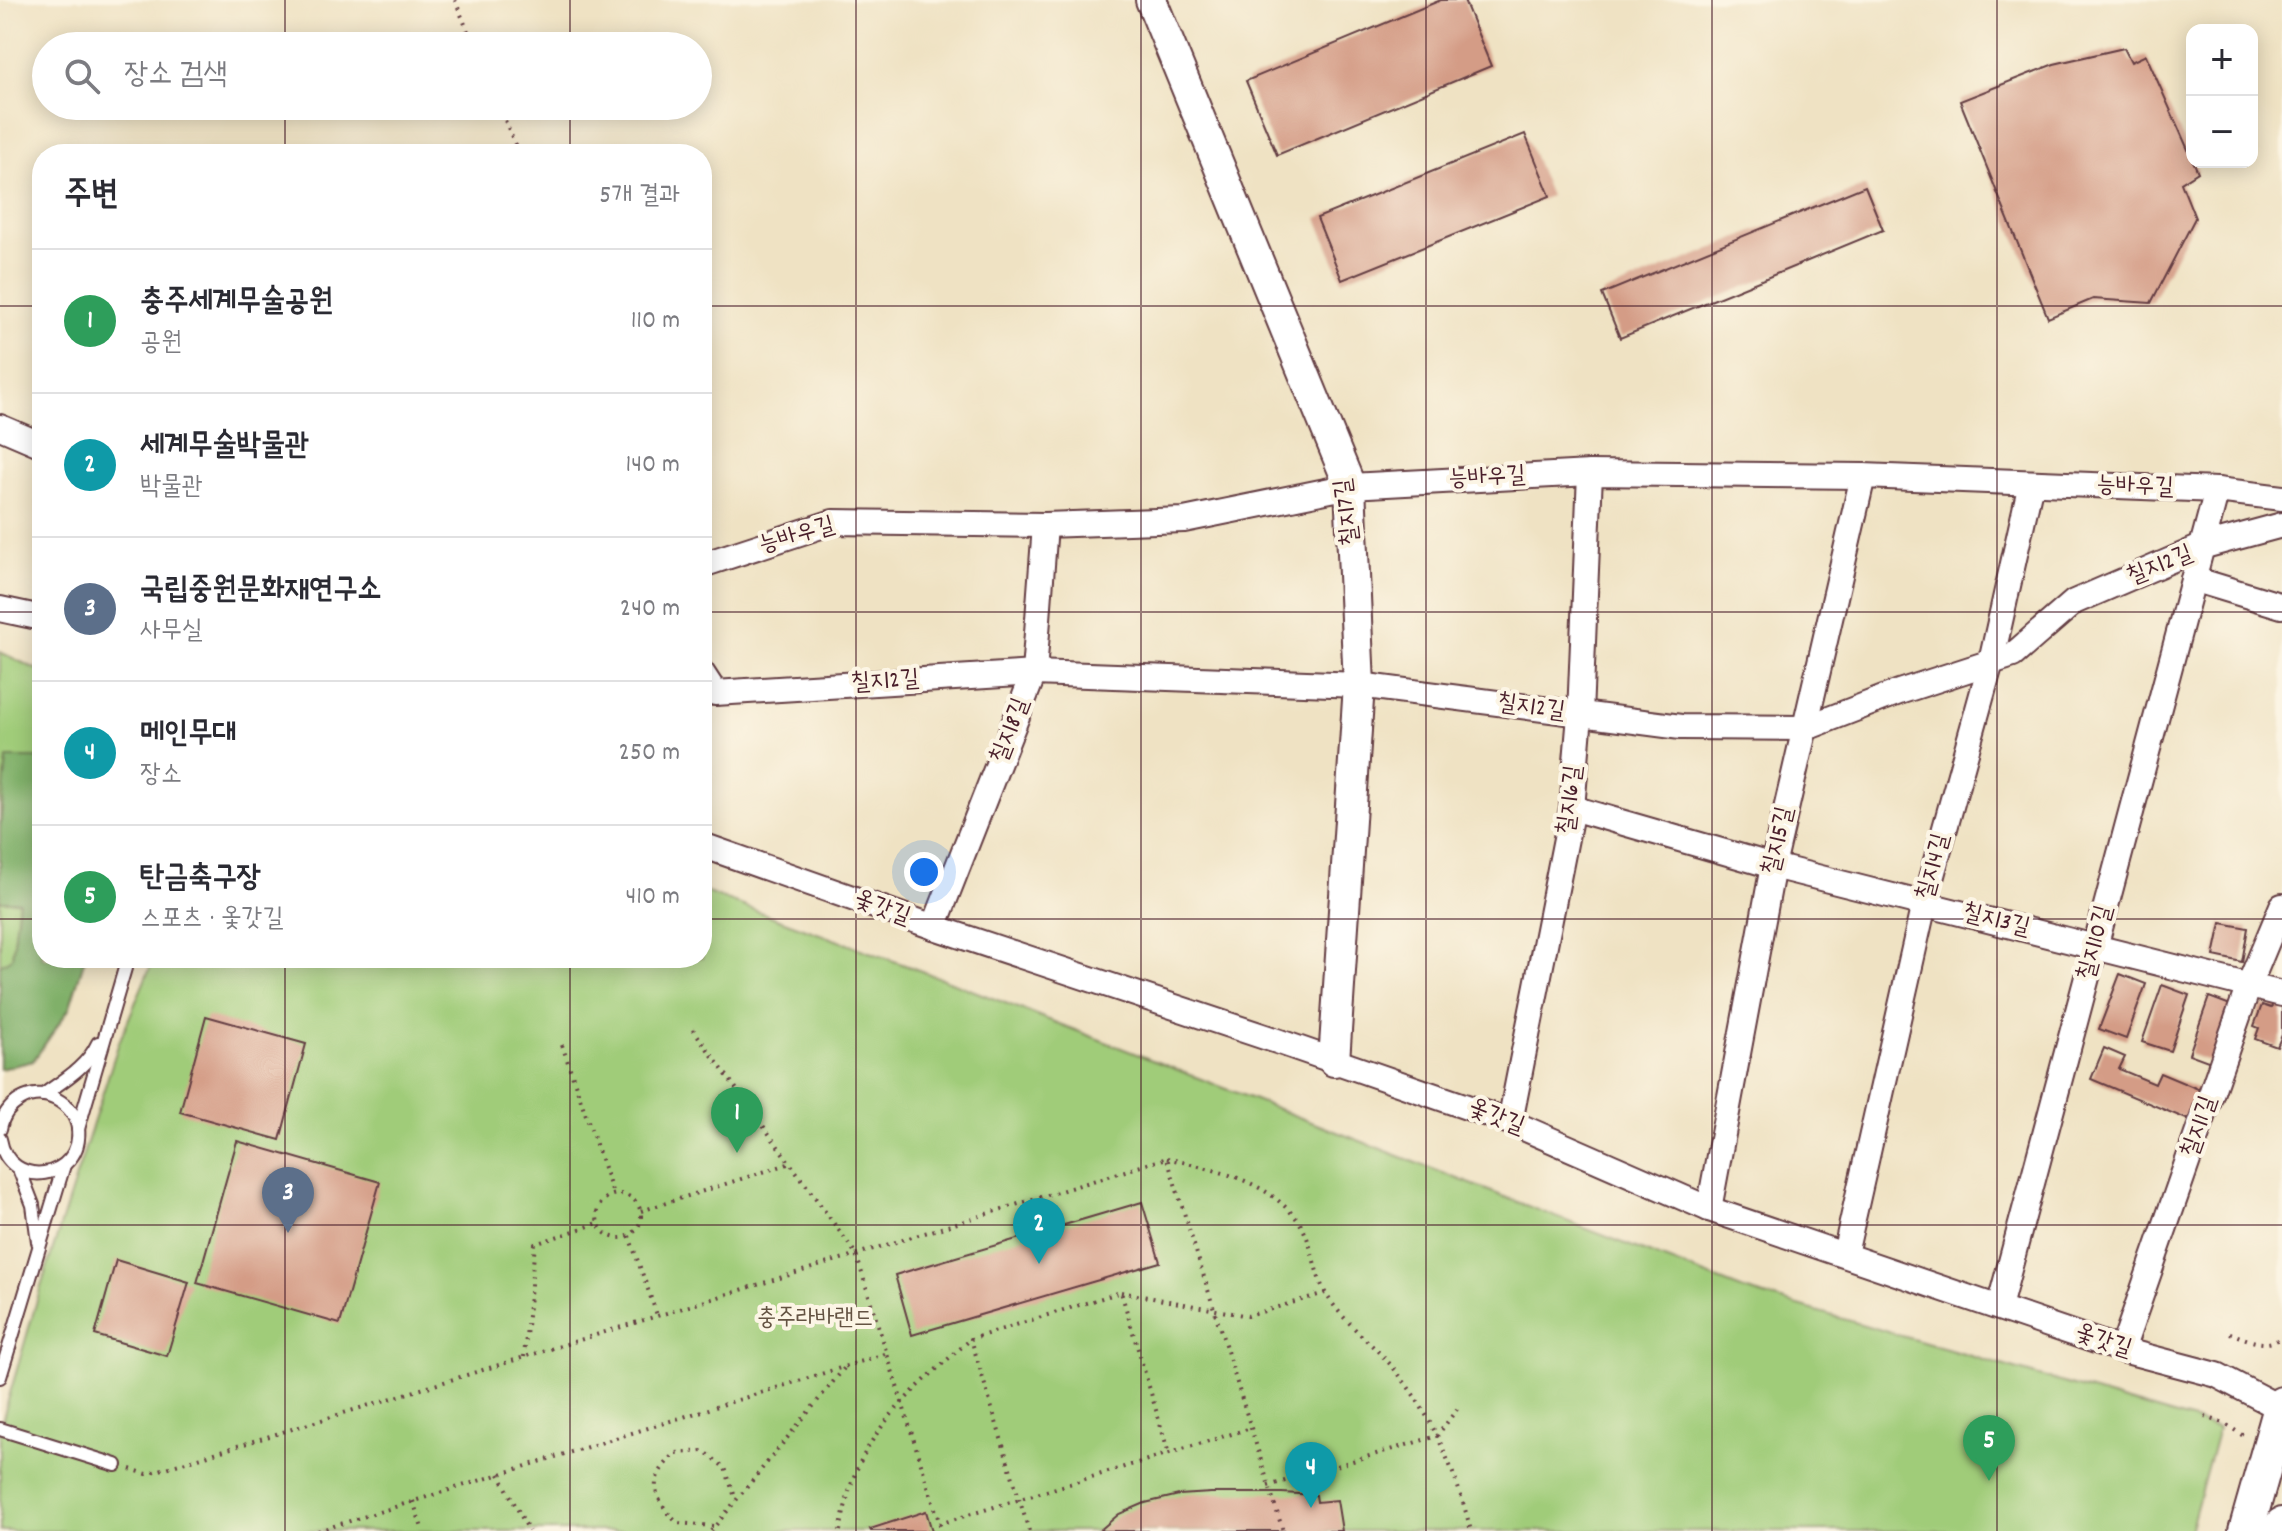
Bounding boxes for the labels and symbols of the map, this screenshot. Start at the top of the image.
street label: 능바우길 [1448,459,1526,497]
street label: 능바우길 [2096,469,2174,505]
street label: 칠지7길 [1327,477,1369,547]
street label: 능바우길 [755,509,839,563]
street label: 칠지2길 [2122,537,2198,595]
street label: 칠지2길 [850,663,920,701]
street label: 칠지2길 [1495,686,1567,730]
street label: 칠지8길 [983,693,1039,769]
street label: 칠지6길 [1550,763,1592,837]
street label: 칠지5길 [1755,804,1803,878]
street label: 칠지4길 [1909,830,1959,904]
your location [904,852,944,892]
street label: 옻갓길 [849,883,915,935]
street label: 칠지3길 [1959,896,2033,946]
street label: 칠지10길 [2070,902,2122,984]
pin: 1 [711,1087,763,1153]
street label: 옻갓길 [1463,1092,1529,1144]
street label: 칠지1길 [2174,1092,2226,1162]
pin: 3 [262,1167,314,1233]
pin: 2 [1013,1198,1065,1264]
park label: 충주라바랜드 [757,1302,873,1336]
street label: 옻갓길 [2070,1317,2136,1367]
pin: 5 [1963,1415,2015,1481]
pin: 4 [1285,1442,1337,1508]

